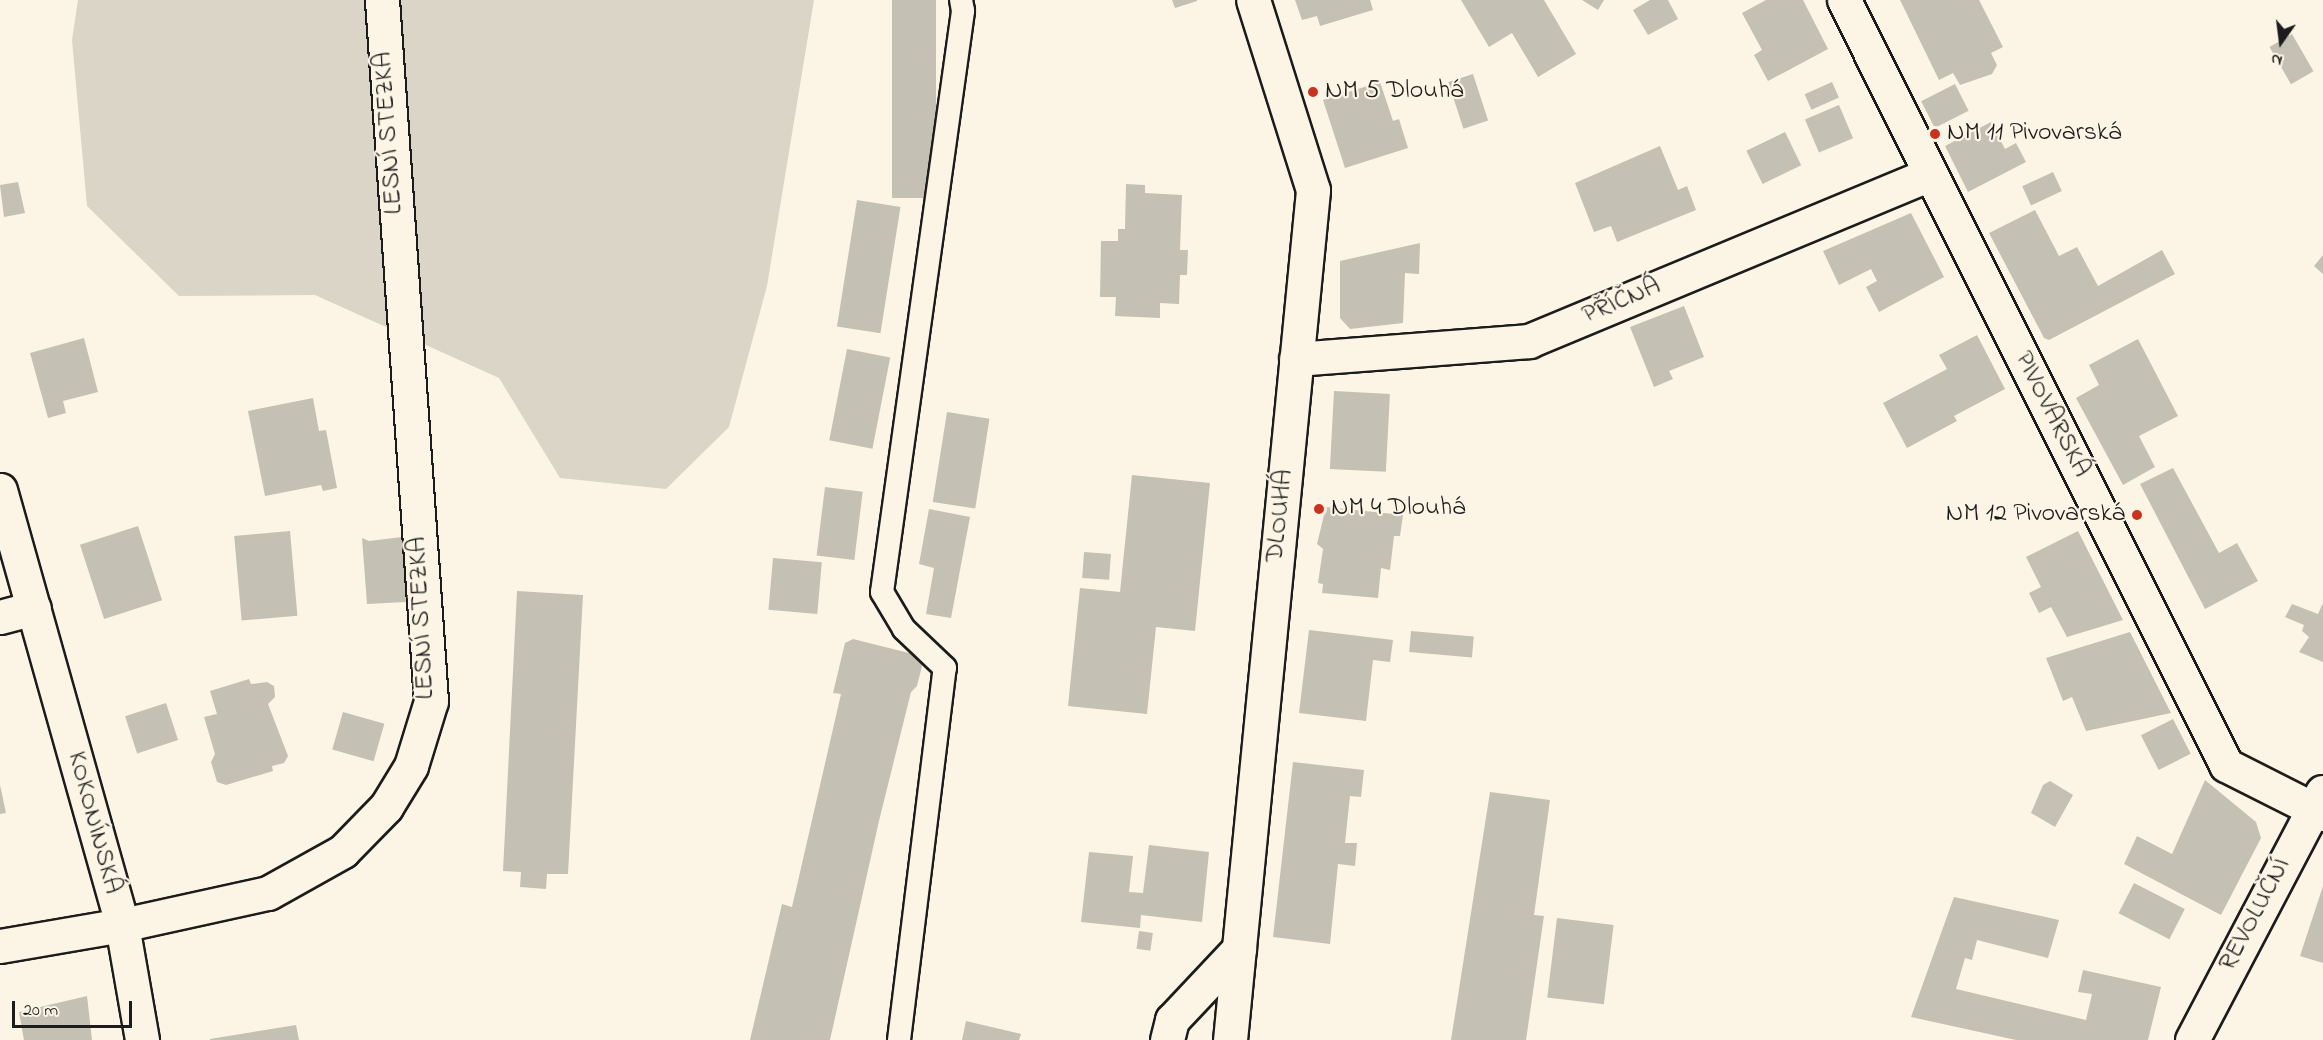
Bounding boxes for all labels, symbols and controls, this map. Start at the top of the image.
north arrow [2251,12,2311,72]
text: N [2268,47,2285,72]
street label: LESNÍ STEZKA [369,51,411,215]
place label: NM 5 Dlouhá [1325,76,1463,108]
marker: NM 5 Dlouhá [1306,85,1320,99]
place label: NM 11 Pivovarská [1947,118,2122,150]
marker: NM 11 Pivovarská [1928,127,1942,141]
street label: PŘÍČNÁ [1578,272,1666,332]
street label: PIVOVARSKÁ [2006,347,2096,483]
street label: DLOUHÁ [1261,468,1301,564]
place label: NM 4 Dlouhá [1331,493,1465,525]
place label: NM 12 Pivovarská [1946,499,2125,531]
marker: NM 4 Dlouhá [1312,502,1326,516]
marker: NM 12 Pivovarská [2130,508,2144,522]
street label: LESNÍ STEZKA [403,536,443,700]
street label: KOKONÍNSKÁ [59,748,127,898]
street label: REVOLUČNÍ [2213,853,2299,977]
scale bar [15,989,135,1027]
text: 20 m [23,998,58,1024]

